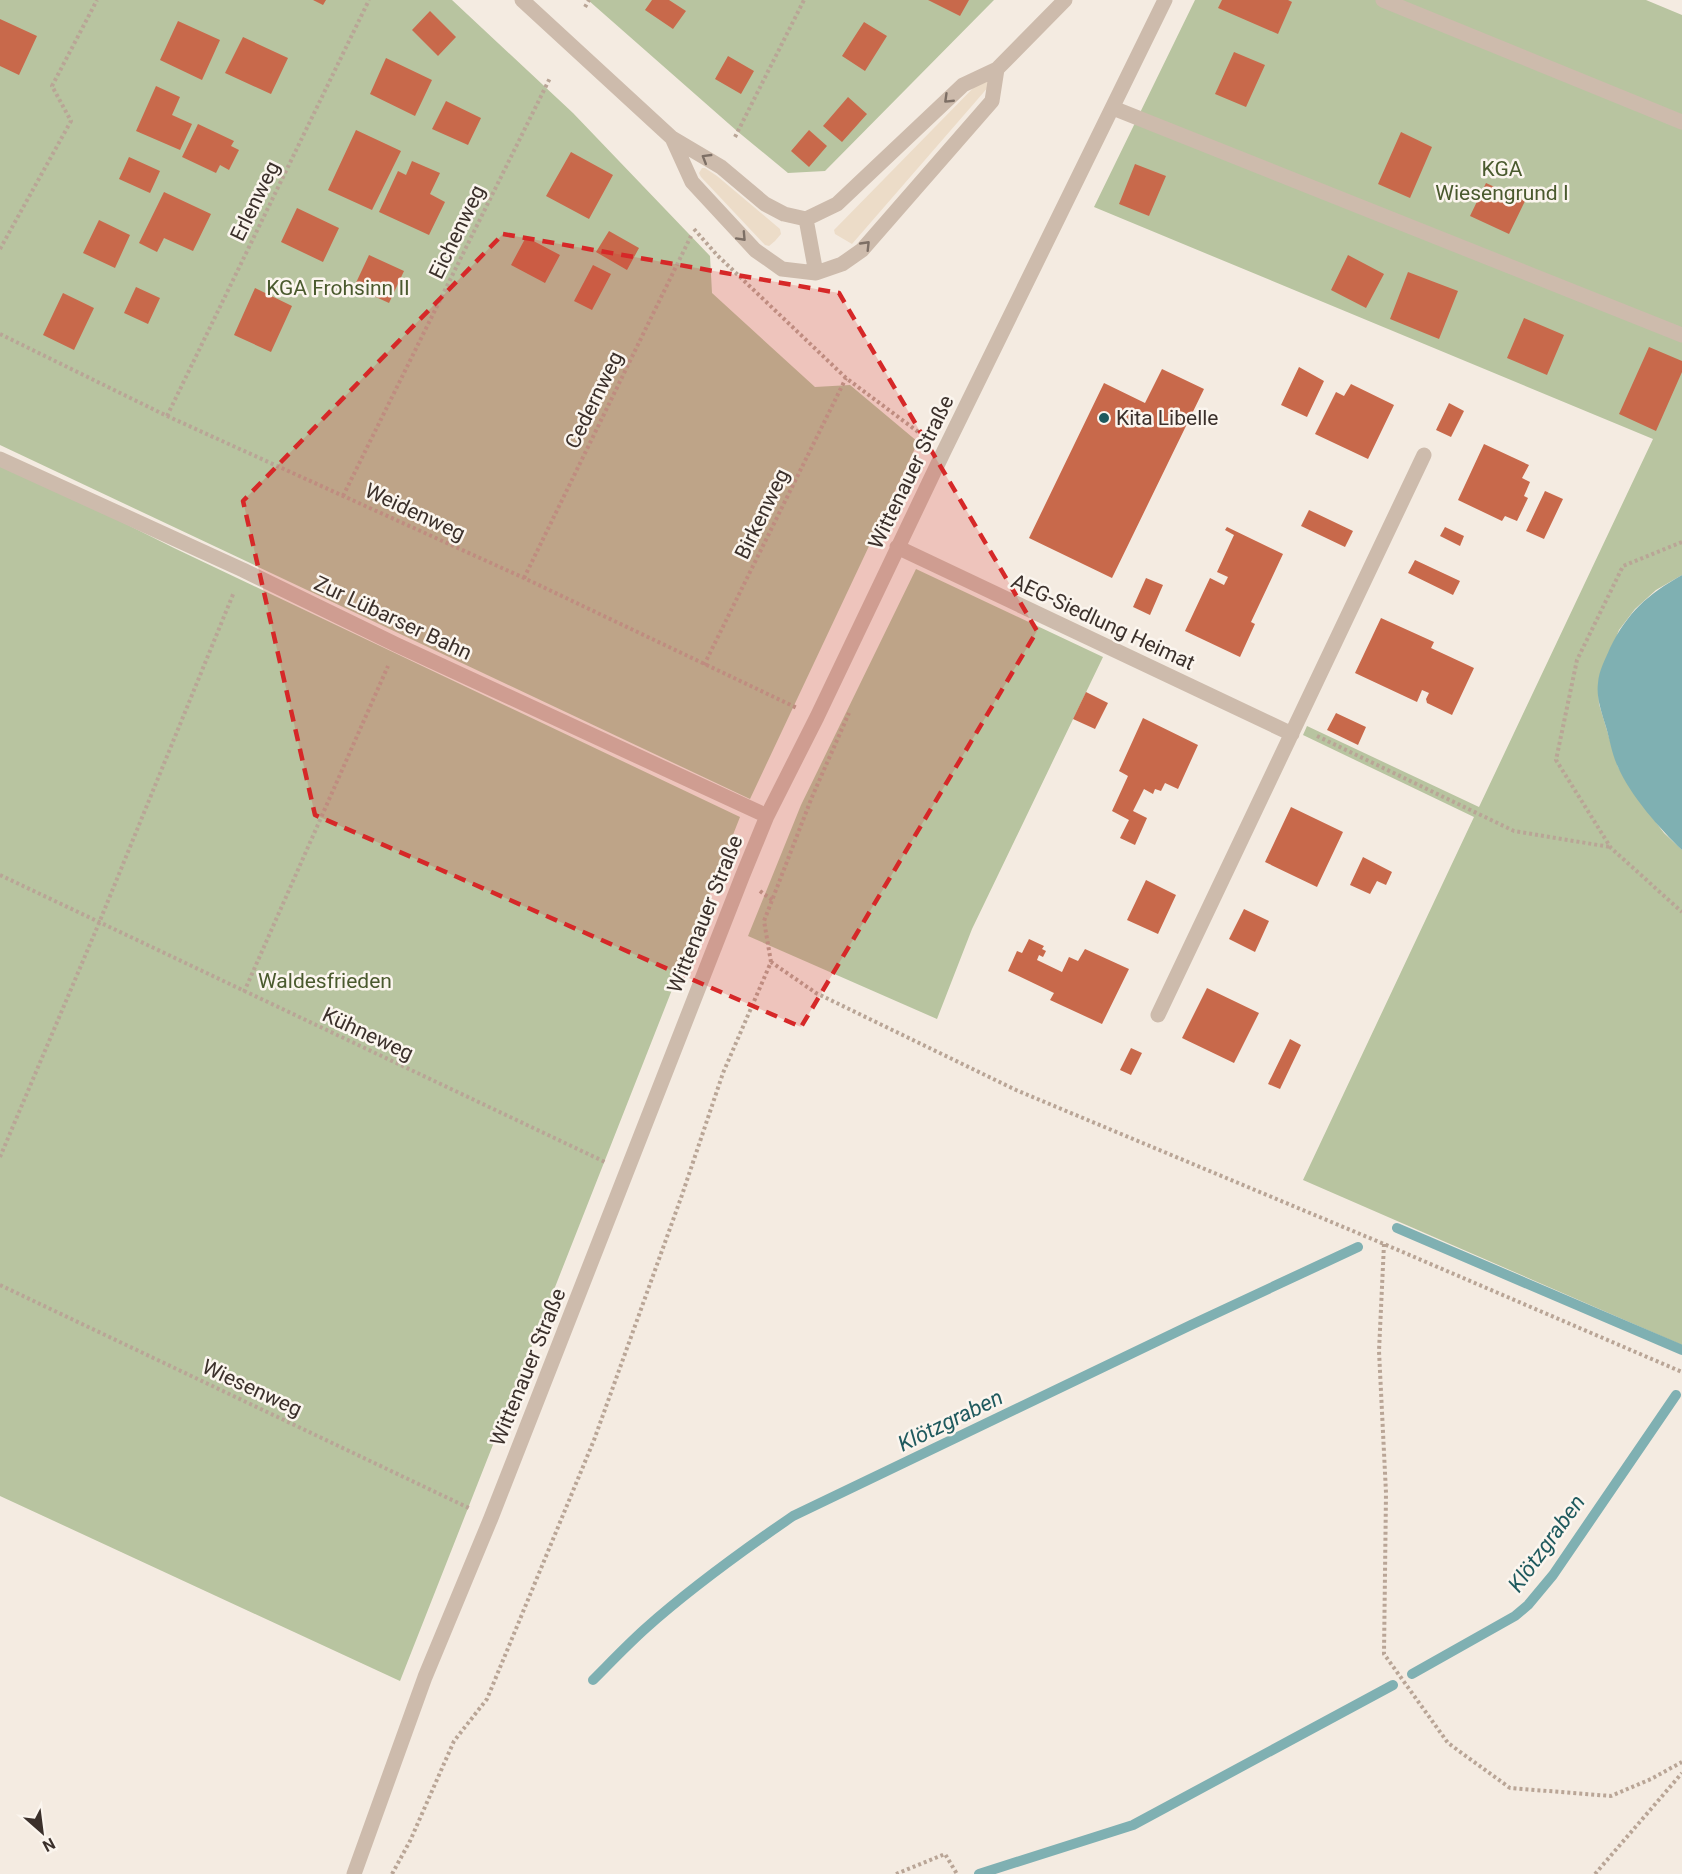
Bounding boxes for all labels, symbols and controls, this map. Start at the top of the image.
one-way arrow [944,91,955,102]
one-way arrow [702,154,712,166]
street label: Erlenweg [225,157,285,245]
park label: KGA Wiesengrund I [1435,157,1569,205]
street label: Eichenweg [424,181,490,283]
one-way arrow [735,230,746,240]
one-way arrow [859,241,870,251]
park label: KGA Frohsinn II [266,276,410,300]
street label: Cedernweg [560,347,628,453]
street label: Wittenauer Straße [863,391,959,553]
place label: Kita Libelle [1116,406,1218,430]
marker: Kita Libelle [1097,411,1111,425]
street label: Birkenweg [730,465,794,563]
street label: Weidenweg [361,478,469,546]
street label: AEG-Siedlung Heimat [1008,569,1199,675]
street label: Zur Lübarser Bahn [310,571,476,665]
street label: Wittenauer Straße [662,832,748,996]
park label: Waldesfrieden [258,969,392,993]
street label: Kühneweg [319,1003,417,1065]
street label: Wittenauer Straße [485,1285,571,1449]
street label: Wiesenweg [198,1354,306,1422]
water label: Klötzgraben [894,1384,1007,1457]
water label: Klötzgraben [1503,1490,1590,1597]
north arrow [12,1802,72,1862]
text: N [39,1834,58,1856]

